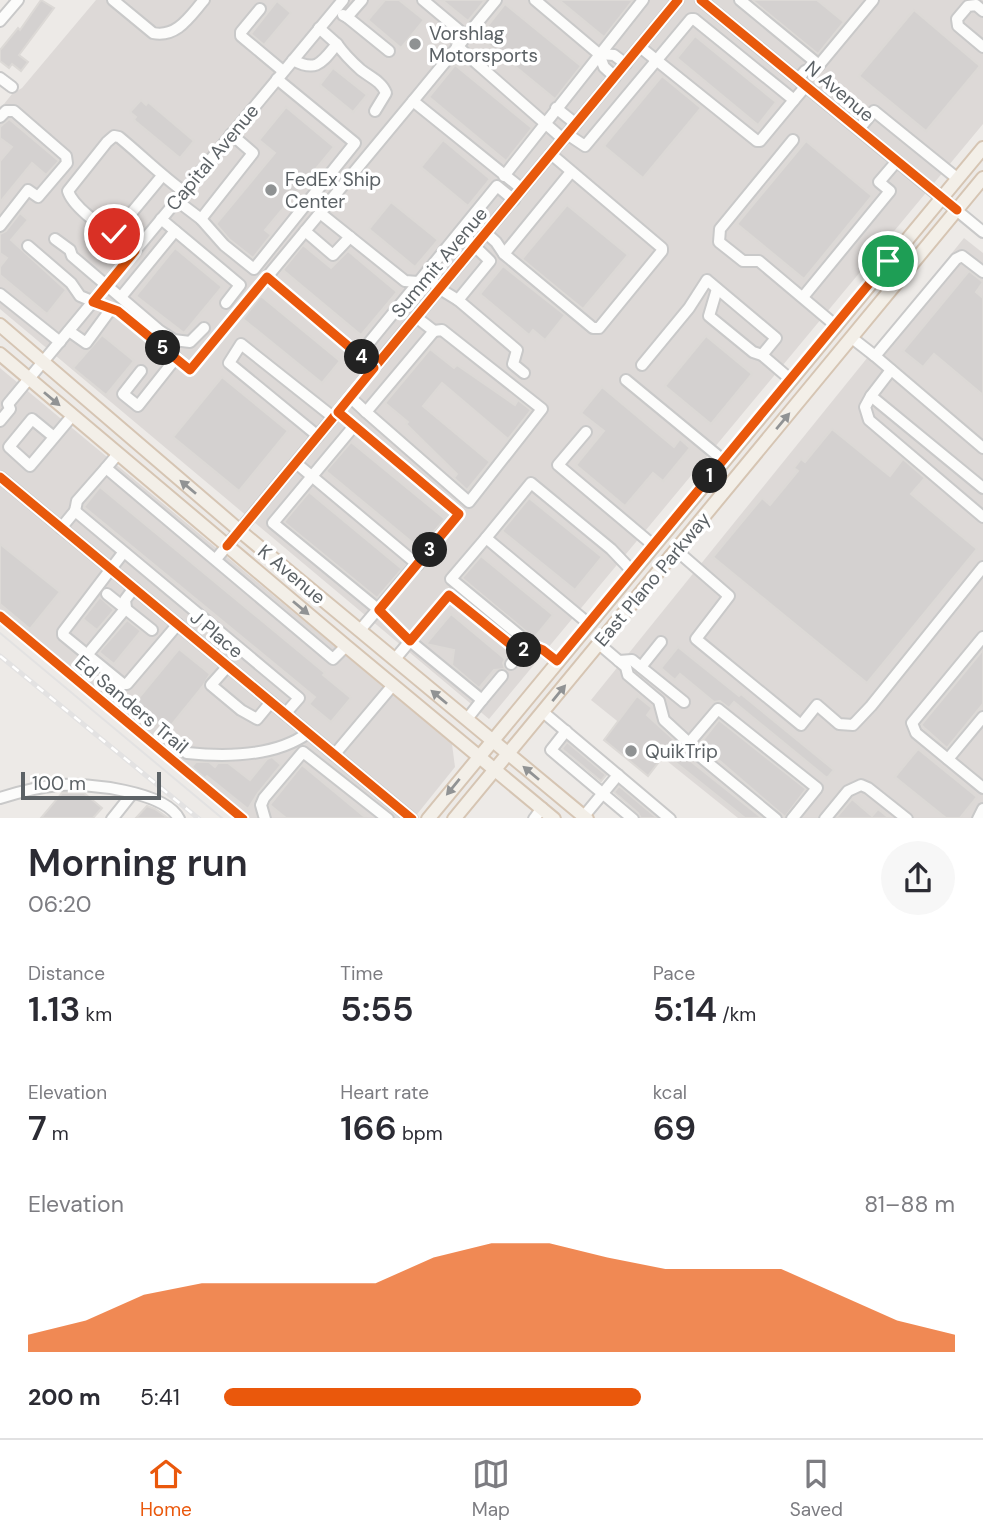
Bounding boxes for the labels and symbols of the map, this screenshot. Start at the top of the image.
place label: Vorshlag Motorsports [429,21,538,68]
marker: Vorshlag Motorsports [407,36,423,52]
street label: N Avenue [800,55,879,128]
street label: Capital Avenue [160,99,264,216]
place label: FedEx Ship Center [285,167,381,214]
marker: FedEx Ship Center [263,182,279,198]
street label: Summit Avenue [386,202,493,323]
pin [84,204,144,264]
pin [858,231,918,291]
pin: 5 [146,330,180,366]
pin: 4 [344,340,380,374]
one-way arrow [43,391,60,406]
one-way arrow [775,413,790,430]
pin: 1 [692,458,728,494]
one-way arrow [179,479,197,494]
street label: East Plano Parkway [589,507,716,652]
pin: 3 [412,532,448,568]
street label: K Avenue [253,539,331,610]
one-way arrow [292,600,310,616]
street label: J Place [185,605,248,664]
pin: 2 [506,632,542,668]
street label: Ed Sanders Trail [70,650,193,759]
one-way arrow [551,684,566,702]
one-way arrow [431,690,448,705]
place label: QuikTrip [645,739,718,764]
marker: QuikTrip [623,743,639,759]
one-way arrow [523,766,540,781]
scale bar [21,769,161,801]
one-way arrow [446,778,461,796]

